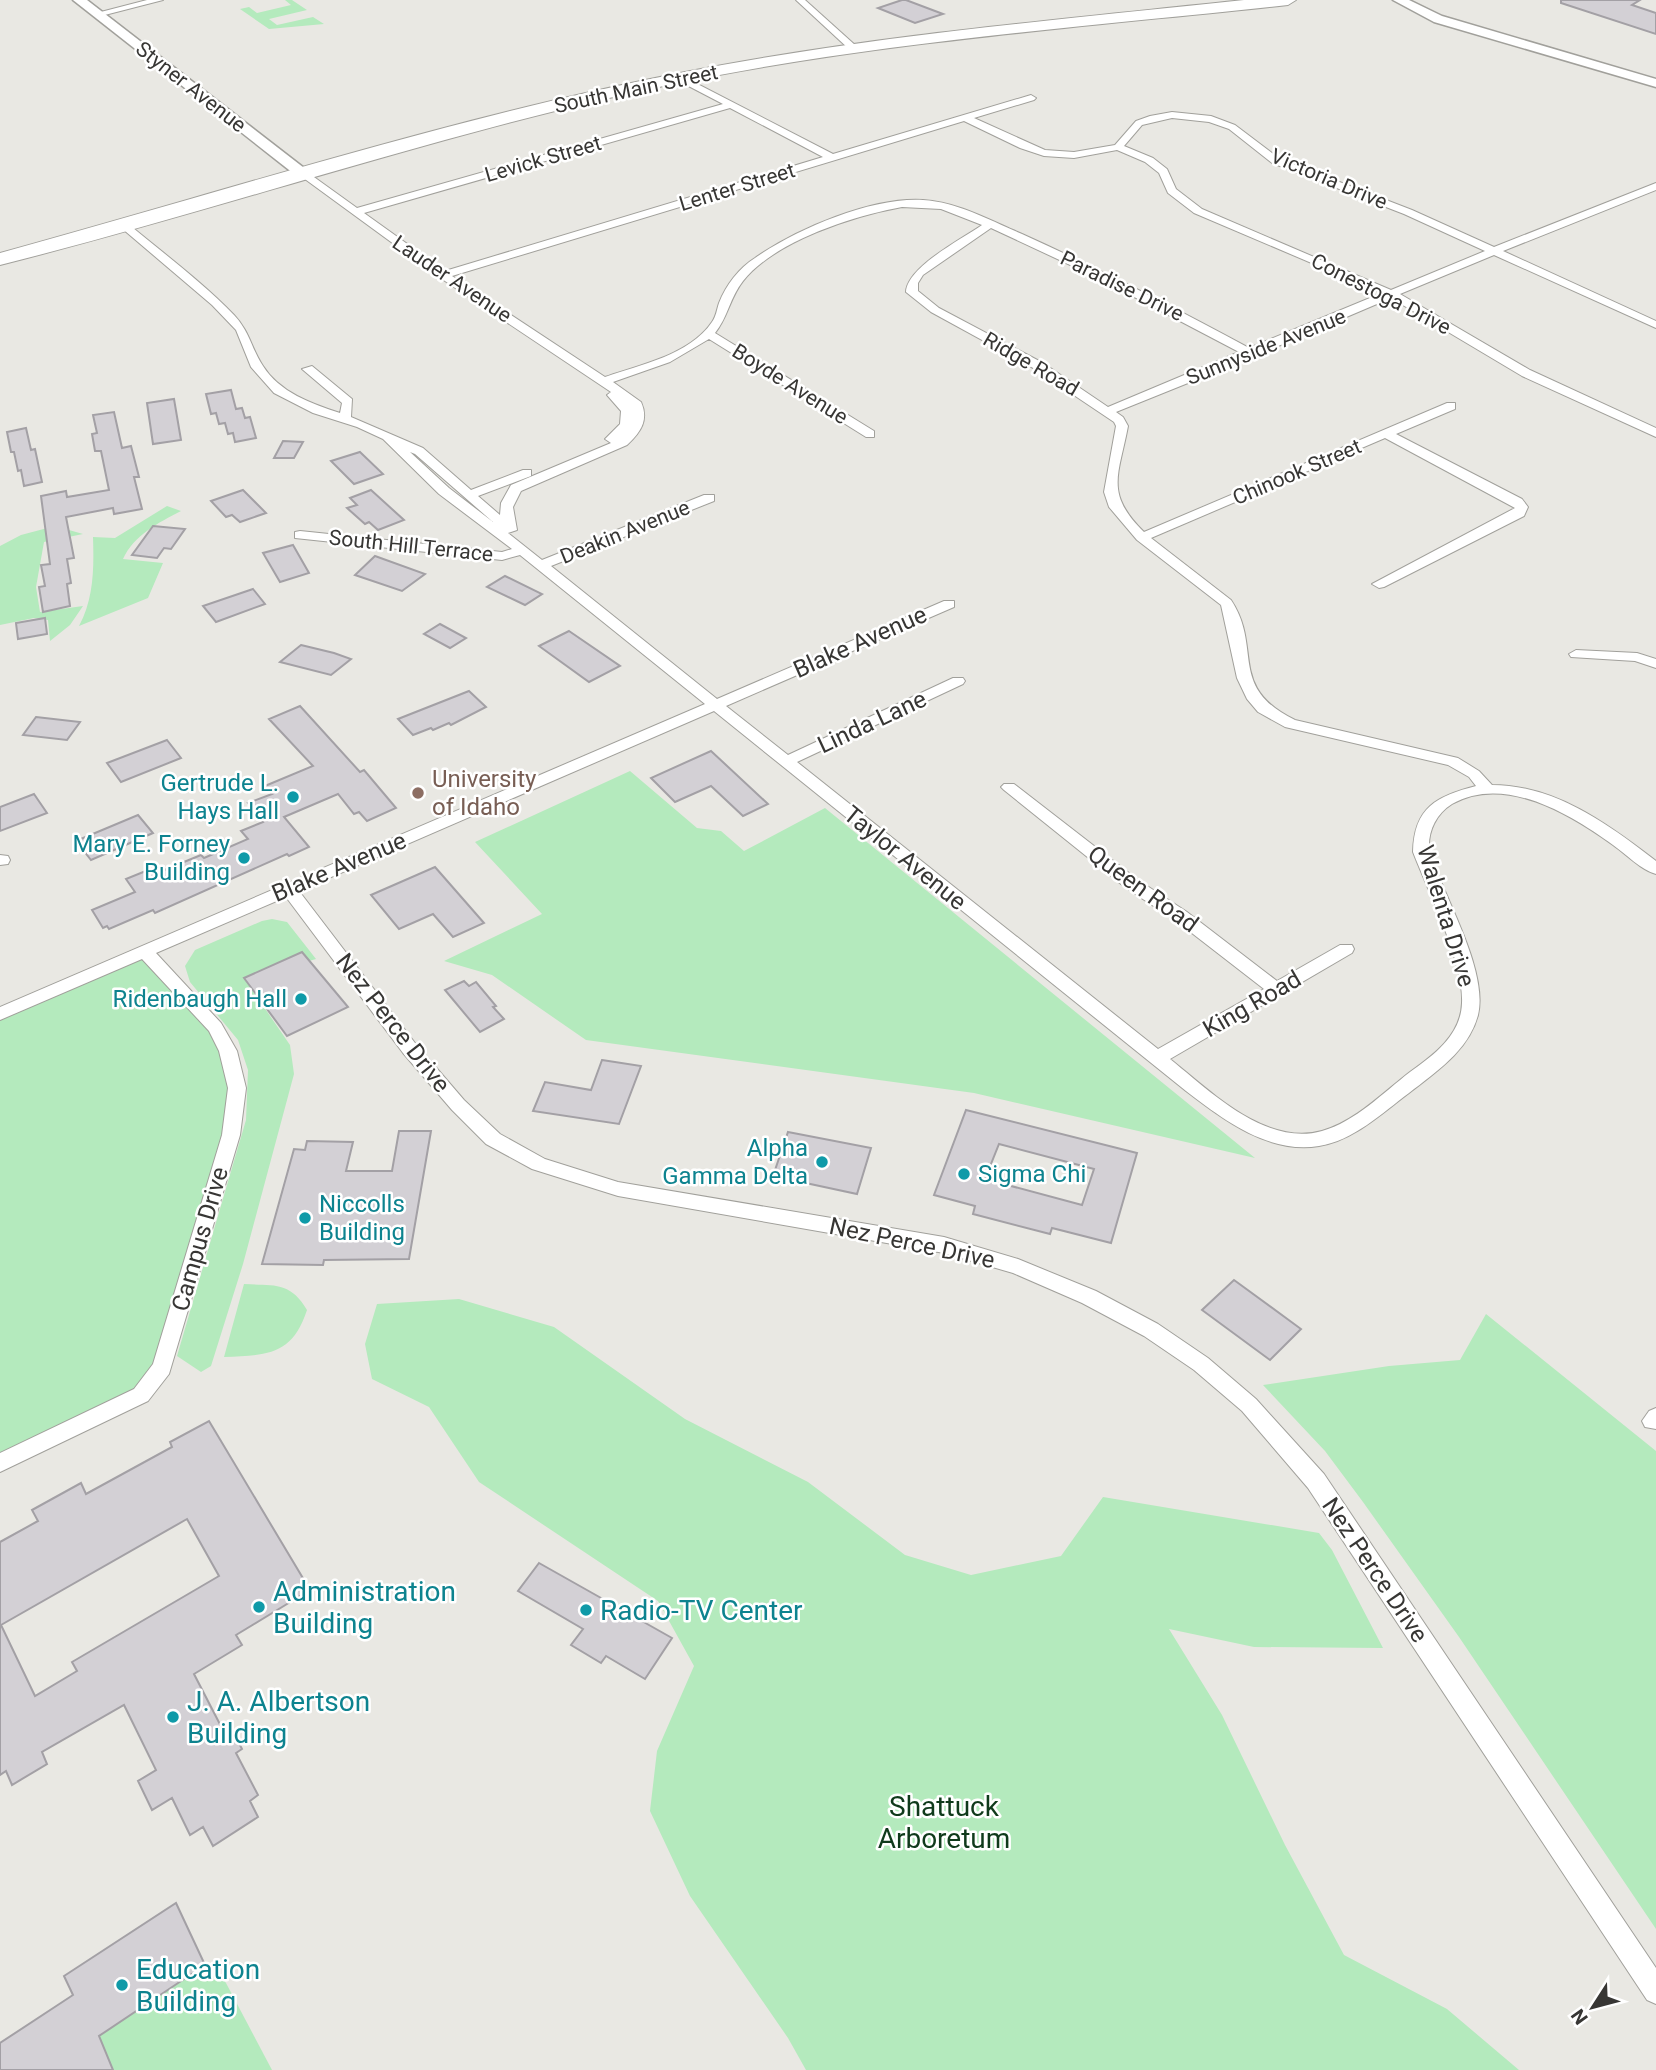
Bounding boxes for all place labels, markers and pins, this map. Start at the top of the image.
place label: University of Idaho [432,765,537,821]
place label: Gertrude L. Hays Hall [161,769,279,825]
marker: University of Idaho [410,785,426,801]
marker: Gertrude L. Hays Hall [285,789,301,805]
place label: Mary E. Forney Building [72,830,231,886]
marker: Mary E. Forney Building [236,850,252,866]
place label: Ridenbaugh Hall [113,985,287,1013]
marker: Ridenbaugh Hall [293,991,309,1007]
place label: Alpha Gamma Delta [662,1134,808,1190]
marker: Alpha Gamma Delta [814,1154,830,1170]
place label: Sigma Chi [978,1160,1086,1188]
marker: Sigma Chi [956,1166,972,1182]
place label: Niccolls Building [319,1190,405,1246]
marker: Niccolls Building [297,1210,313,1226]
place label: Administration Building [273,1575,456,1640]
place label: Radio-TV Center [600,1594,803,1627]
marker: Administration Building [251,1599,267,1615]
marker: Radio-TV Center [578,1602,594,1618]
place label: J. A. Albertson Building [187,1685,370,1750]
marker: J. A. Albertson Building [165,1709,181,1725]
place label: Education Building [136,1953,260,2018]
marker: Education Building [114,1977,130,1993]

